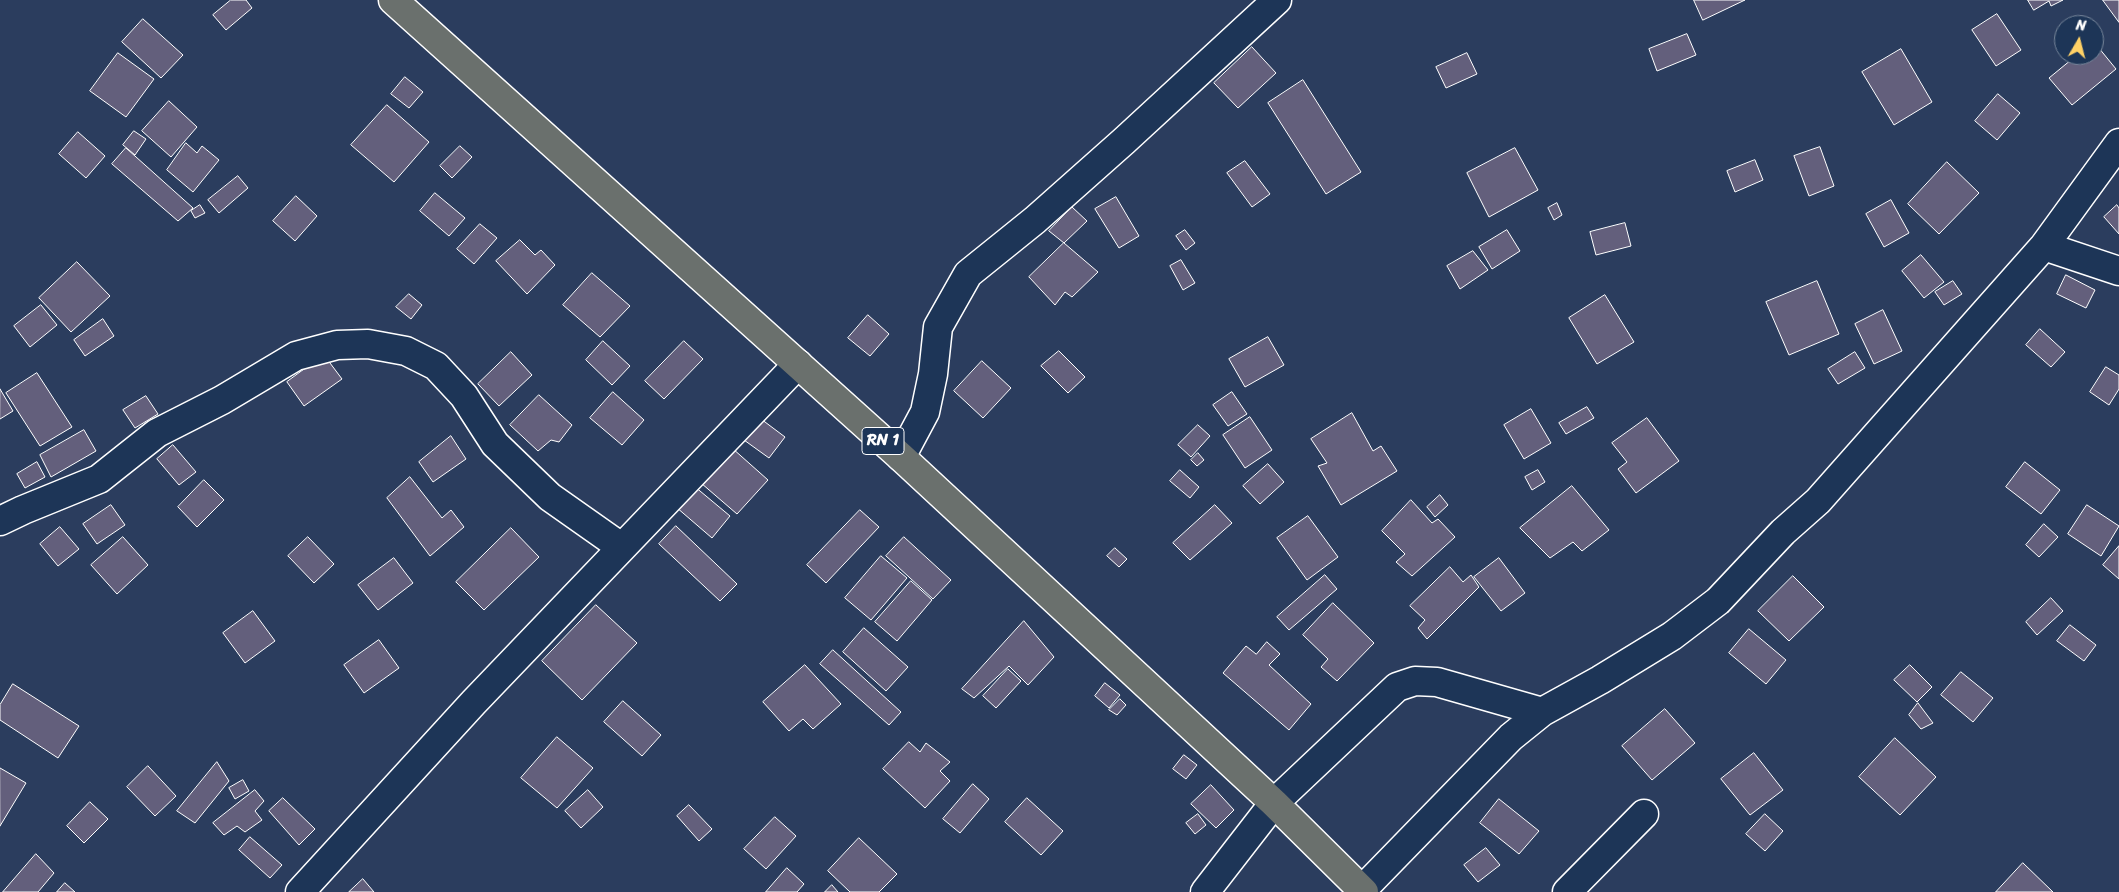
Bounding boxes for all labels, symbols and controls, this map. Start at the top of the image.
text: N [2074,13,2088,39]
north arrow [2054,15,2104,65]
road number: RN 1 [862,428,904,454]

